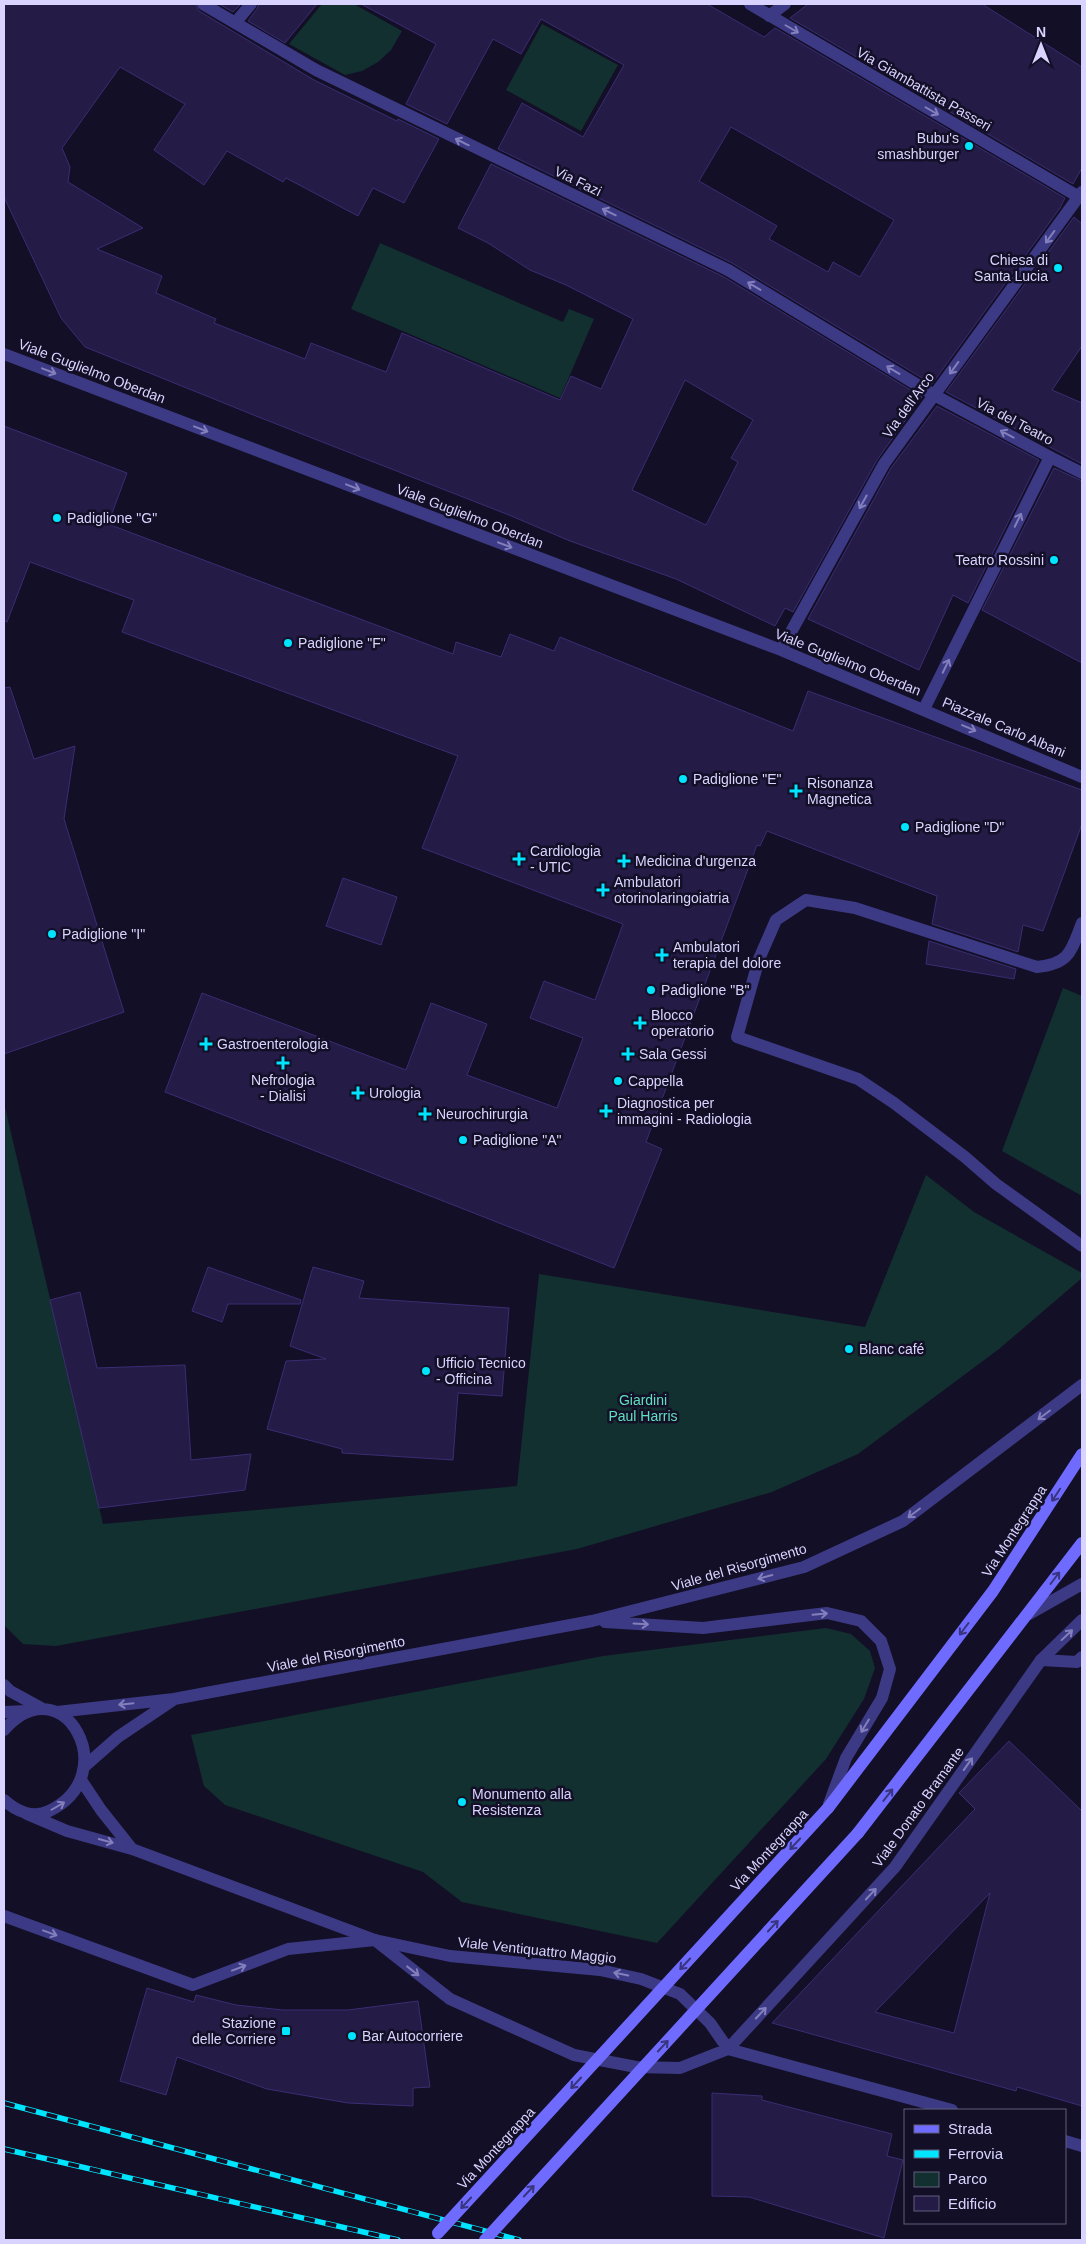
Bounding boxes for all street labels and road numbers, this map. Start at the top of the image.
street label: Via Giambattista Passeri [854,44,994,134]
street label: Via Fazi [552,163,604,199]
street label: Viale Guglielmo Oberdan [16,336,168,406]
street label: Via dell'Arco [879,369,937,441]
street label: Via del Teatro [974,394,1057,448]
street label: Viale Guglielmo Oberdan [394,481,546,551]
street label: Viale Guglielmo Oberdan [773,625,923,699]
street label: Piazzale Carlo Albani [940,694,1068,760]
street label: Via Montegrappa [978,1482,1050,1580]
street label: Viale del Risorgimento [670,1540,809,1594]
street label: Viale del Risorgimento [266,1633,406,1675]
street label: Viale Donato Bramante [869,1744,967,1870]
street label: Via Montegrappa [727,1805,811,1894]
street label: Viale Ventiquattro Maggio [457,1934,617,1966]
street label: Via Montegrappa [454,2103,538,2192]

